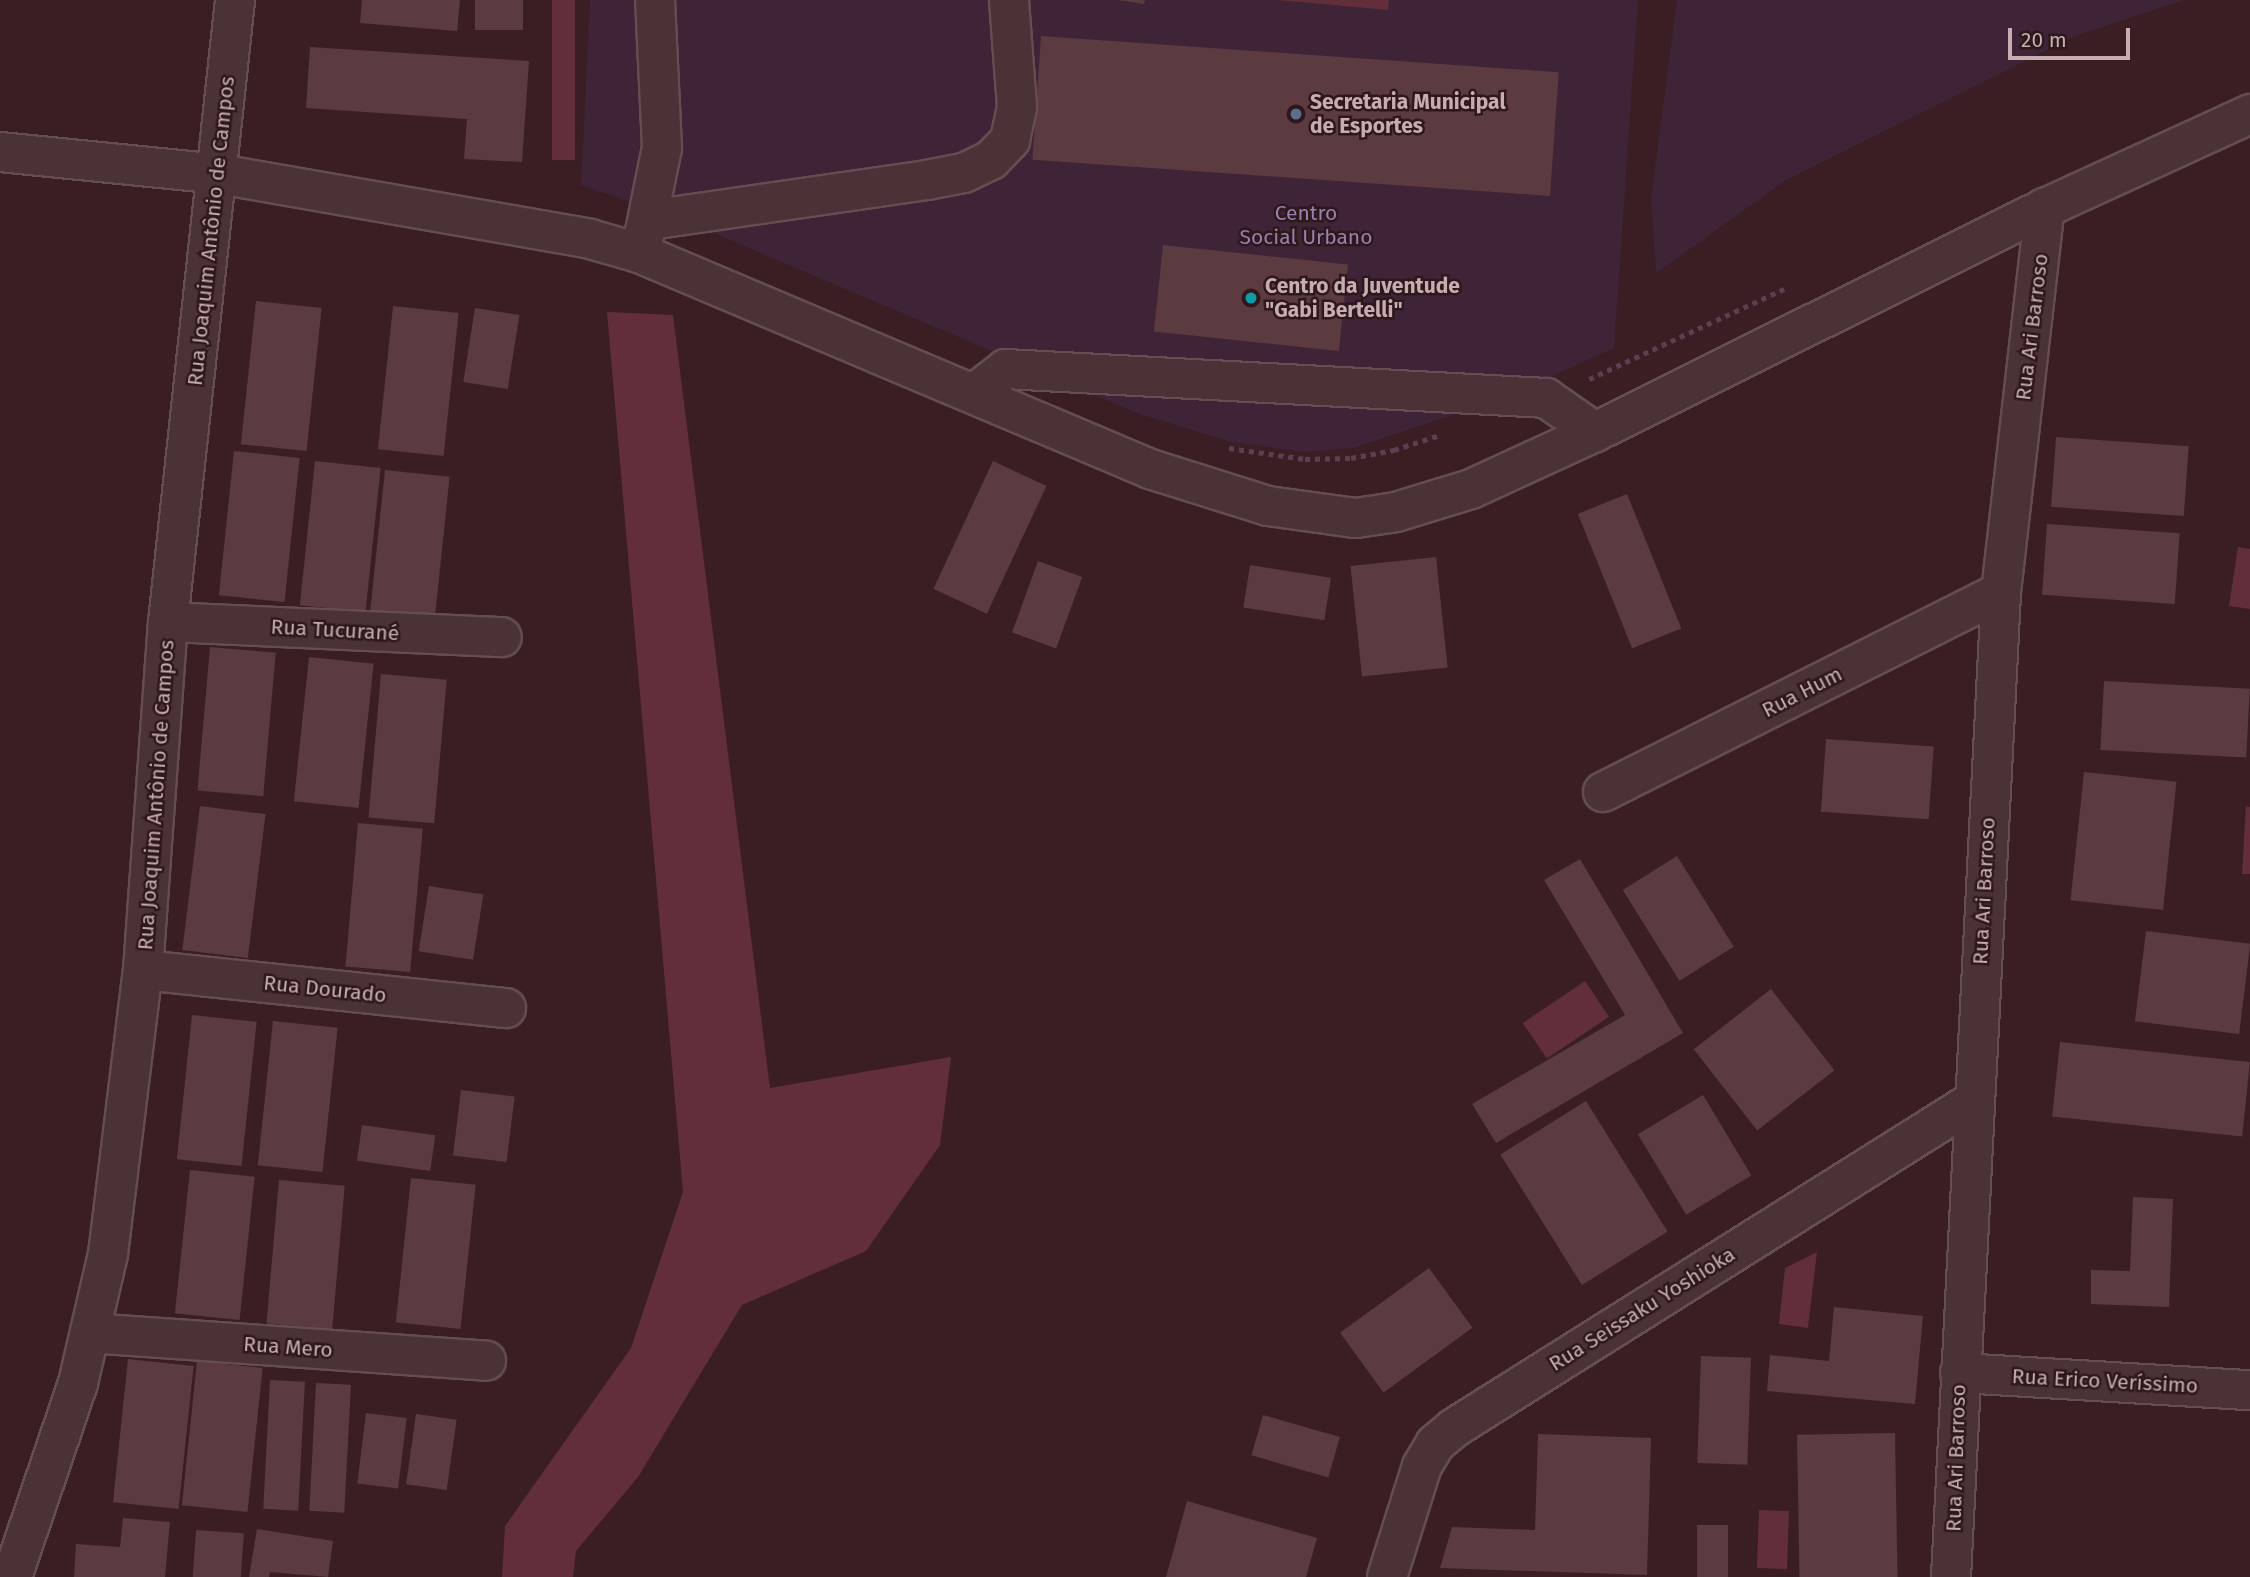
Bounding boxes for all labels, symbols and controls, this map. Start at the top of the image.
scale bar [2012,14,2134,58]
text: 20 m [2021,27,2067,53]
street label: Rua Joaquim Antônio de Campos [182,75,240,387]
place label: Secretaria Municipal de Esportes [1310,89,1506,139]
marker: Secretaria Municipal de Esportes [1288,106,1304,122]
park label: Centro Social Urbano [1240,200,1372,250]
street label: Rua Ari Barroso [2010,252,2054,402]
place label: Centro da Juventude "Gabi Bertelli" [1265,273,1460,323]
marker: Centro da Juventude "Gabi Bertelli" [1243,290,1259,306]
street label: Rua Tucurané [270,614,400,646]
street label: Rua Joaquim Antônio de Campos [133,639,179,951]
street label: Rua Hum [1758,661,1846,723]
street label: Rua Ari Barroso [1968,817,2000,965]
street label: Rua Dourado [262,970,388,1008]
street label: Rua Seissaku Yoshioka [1544,1241,1740,1377]
street label: Rua Mero [243,1331,333,1363]
street label: Rua Erico Veríssimo [2011,1364,2199,1398]
street label: Rua Ari Barroso [1941,1384,1971,1532]

